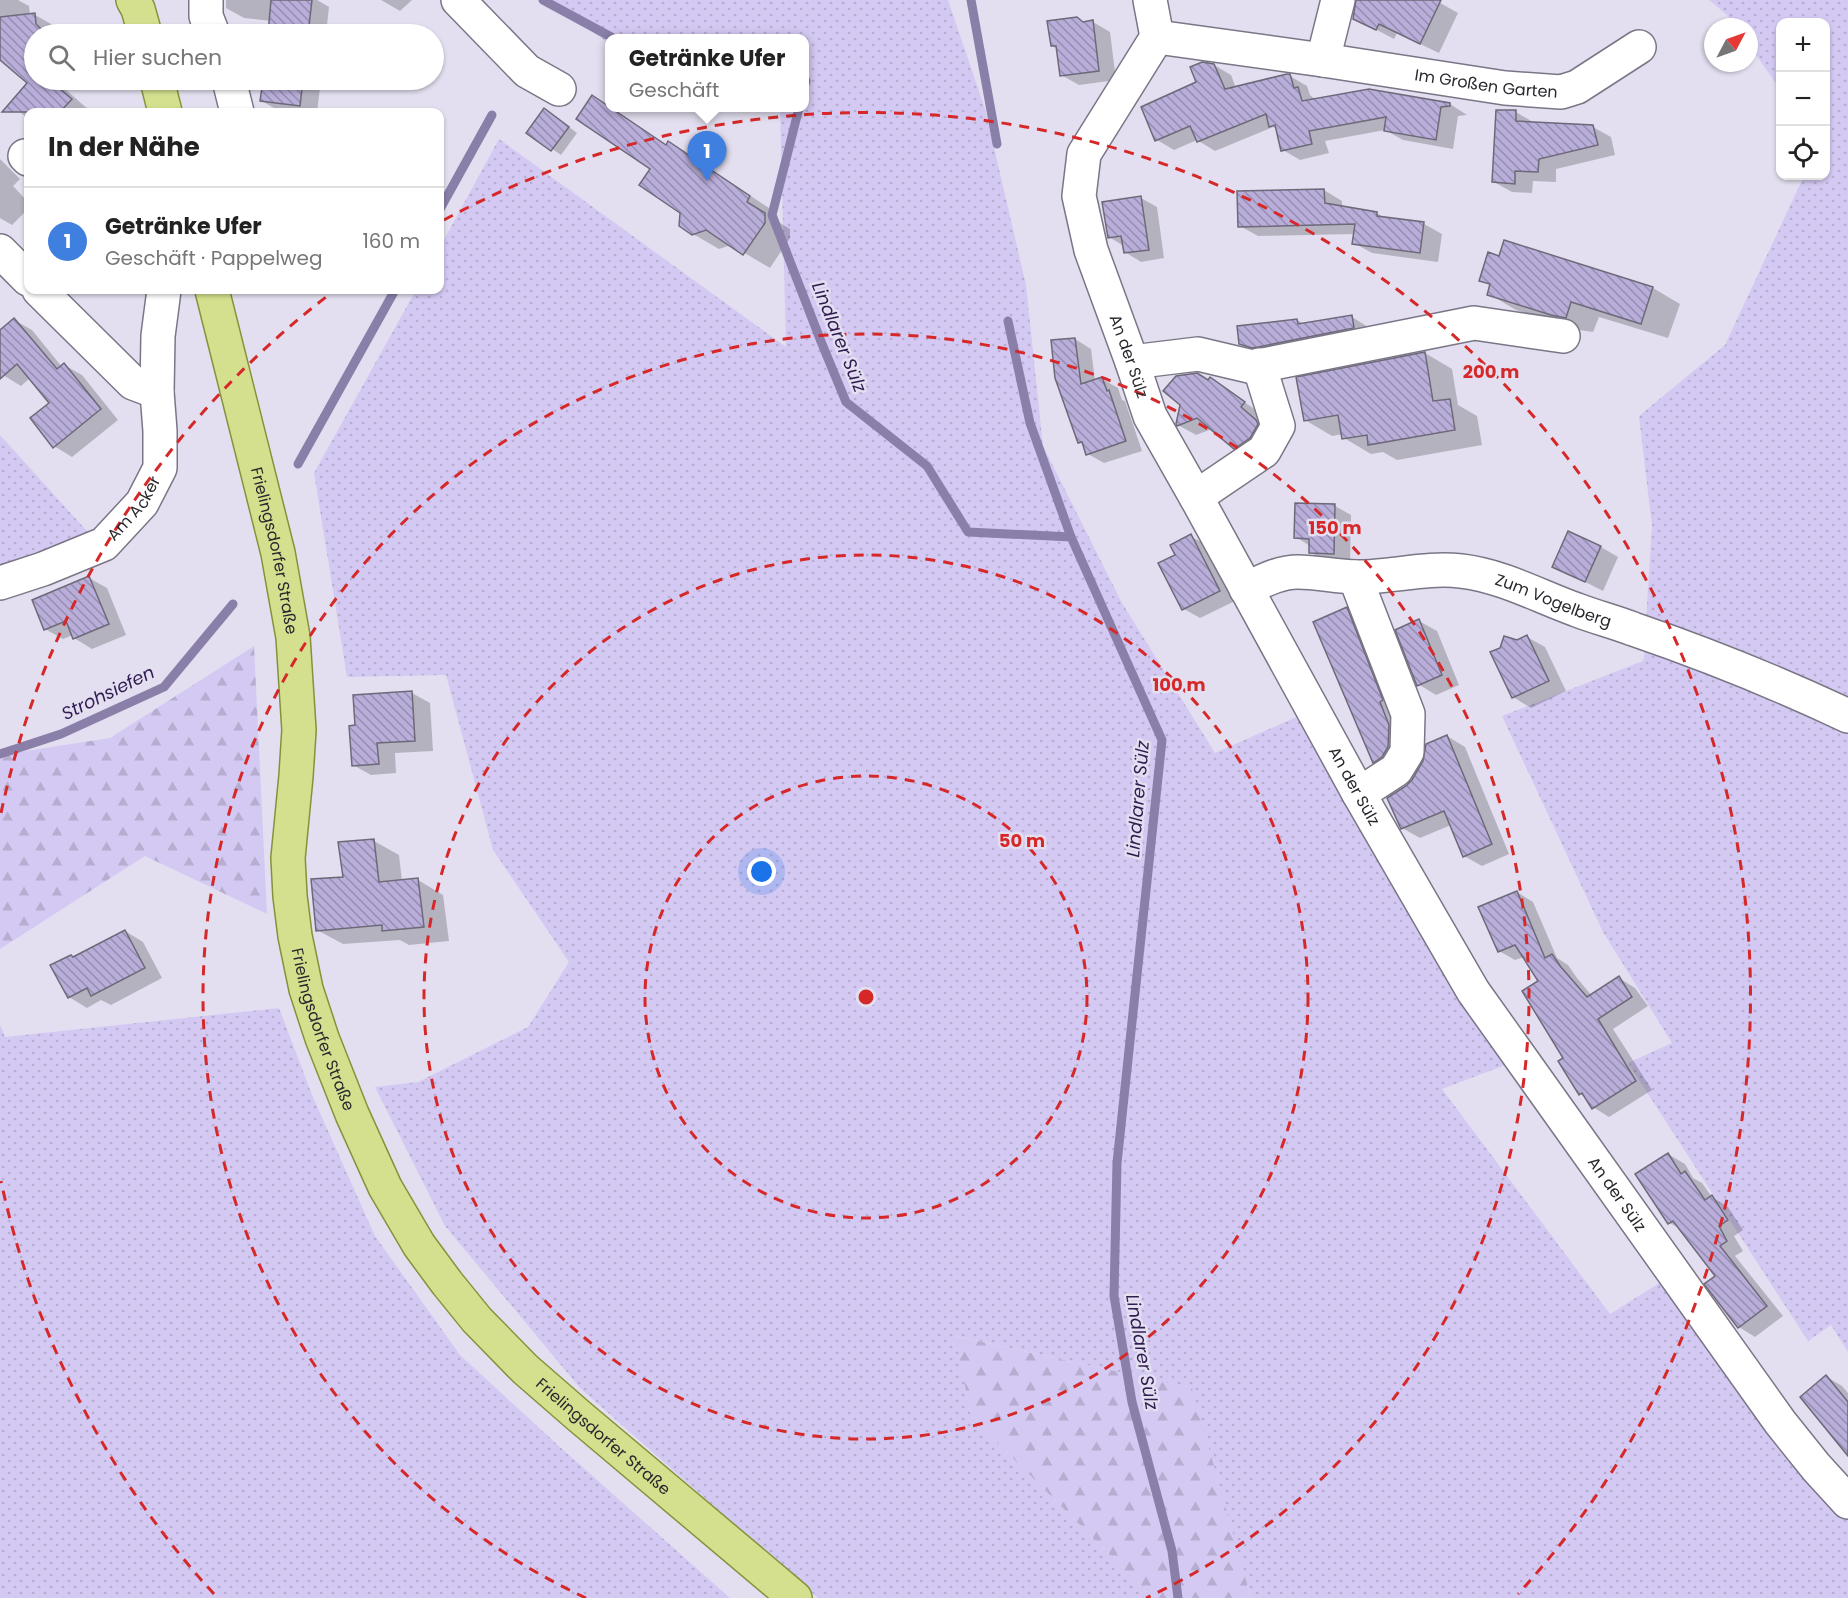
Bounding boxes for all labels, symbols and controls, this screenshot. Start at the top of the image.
north arrow [1704,18,1758,72]
map controls [1776,18,1830,180]
button: + [1776,18,1830,72]
search box [24,24,444,90]
popup [605,34,809,112]
icon: search [45,41,78,74]
text: Hier suchen [93,42,222,73]
text: Getränke Ufer [629,43,785,74]
street label: Im Großen Garten [1413,63,1559,104]
button: − [1776,72,1830,126]
text: Geschäft [629,76,719,104]
button: locate [1776,126,1830,180]
text: In der Nähe [48,129,200,165]
pin: 1 [688,132,726,181]
text: Getränke Ufer [105,211,262,242]
text: 1 [64,227,71,255]
text: 160 m [362,227,420,255]
text: Geschäft · Pappelweg [105,244,322,272]
water label: Lindlarer Sülz [806,278,873,397]
street label: An der Sülz [1104,311,1154,401]
text: 200 m [1463,359,1519,384]
street label: Frielingsdorfer Straße [245,465,303,636]
street label: Am Acker [102,472,166,546]
text: 150 m [1308,515,1362,540]
street label: Zum Vogelberg [1492,568,1614,633]
water label: Strohsiefen [57,659,158,726]
text: 100 m [1152,672,1206,697]
water label: Lindlarer Sülz [1120,739,1155,858]
street label: An der Sülz [1323,742,1386,830]
text: 50 m [999,828,1045,853]
your location [747,857,776,886]
street label: Frielingsdorfer Straße [286,946,361,1114]
centre of rings [856,987,876,1007]
street label: An der Sülz [1582,1152,1652,1236]
water label: Lindlarer Sülz [1120,1292,1165,1413]
street label: Frielingsdorfer Straße [531,1373,676,1501]

